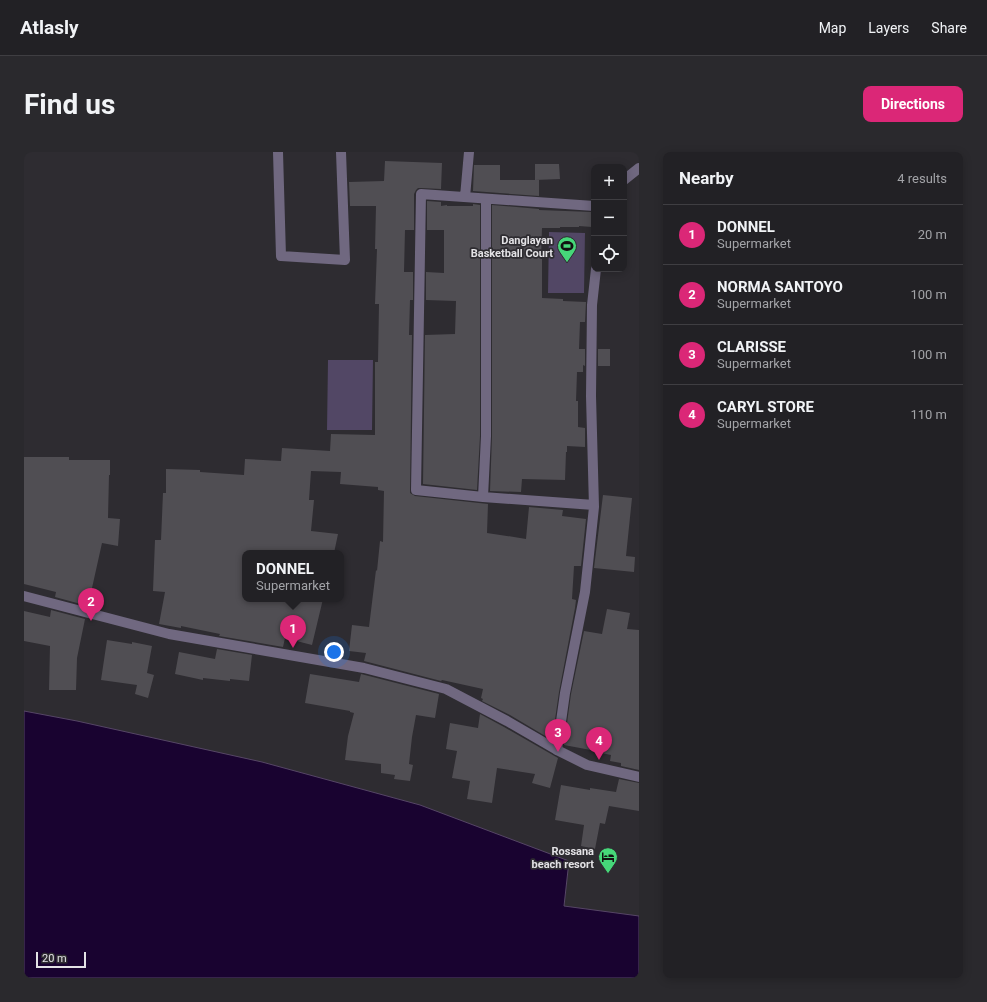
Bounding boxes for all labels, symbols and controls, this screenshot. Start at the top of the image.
text: Atlasly [20,16,79,39]
text: Map [819,20,846,36]
text: Layers [868,20,909,36]
text: Share [931,20,967,36]
button: Directions [863,86,963,122]
text: Find us [24,88,115,121]
map controls [591,164,627,272]
button: + [591,164,627,200]
text: Nearby [679,168,734,188]
text: 4 results [897,171,947,186]
button: − [591,200,627,236]
text: DONNEL [717,218,775,236]
text: 1 [688,227,696,242]
text: 20 m [918,227,947,242]
place label: Danglayan Basketball Court [471,234,553,260]
sports icon: Danglayan Basketball Court [556,235,578,263]
button: locate [591,236,627,272]
text: Supermarket [717,236,791,251]
text: NORMA SANTOYO [717,278,843,296]
text: 2 [688,287,696,302]
text: 100 m [910,287,947,302]
text: Supermarket [717,296,791,311]
text: CLARISSE [717,338,786,356]
text: 3 [688,347,696,362]
text: 100 m [910,347,947,362]
text: Supermarket [717,356,791,371]
text: CARYL STORE [717,398,814,416]
text: 4 [688,407,696,422]
text: 110 m [910,407,947,422]
text: Supermarket [717,416,791,431]
popup [242,550,344,602]
text: DONNEL [256,560,314,578]
text: Supermarket [256,578,330,593]
pin: 2 [78,588,104,621]
pin: 1 [280,615,306,648]
your location [324,642,344,662]
pin: 3 [545,719,571,752]
pin: 4 [586,727,612,760]
place label: Rossana beach resort [532,845,594,871]
hotel icon: Rossana beach resort [597,846,619,874]
scale bar [36,950,86,969]
text: 20 m [42,952,67,965]

